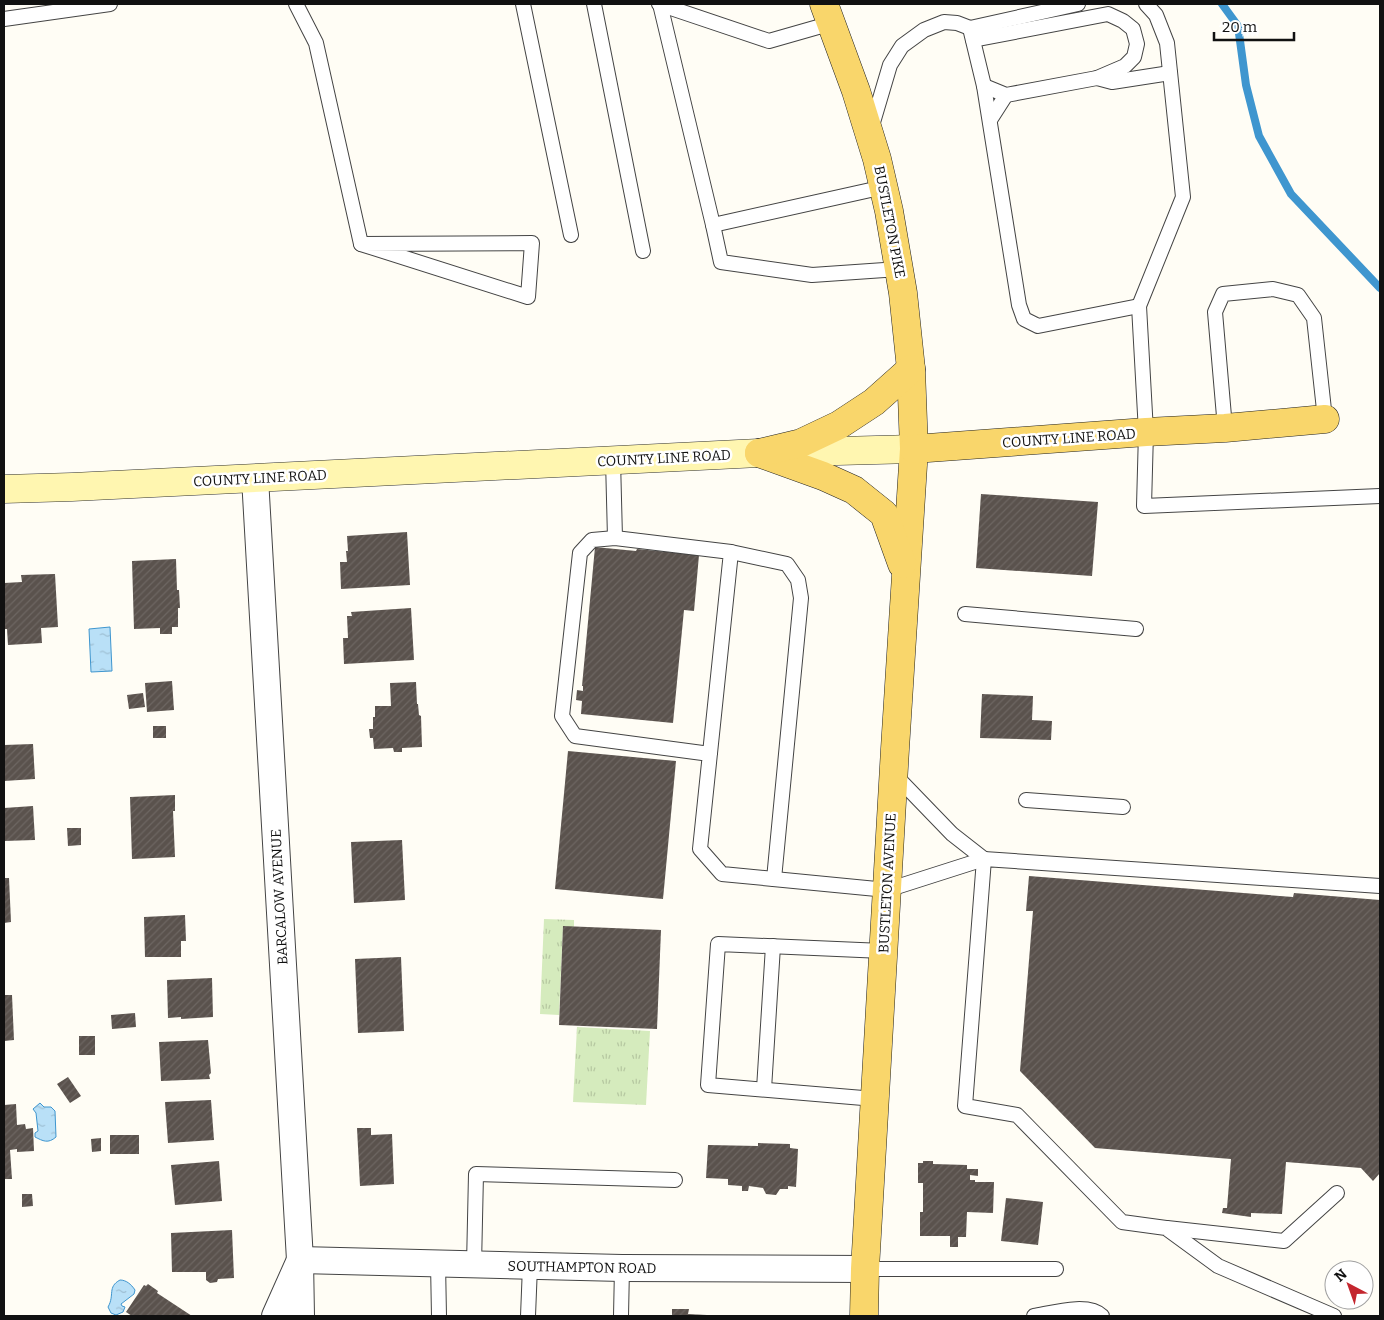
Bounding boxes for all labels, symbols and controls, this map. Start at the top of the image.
scale bar [1214,10,1294,42]
text: 20 m [1222,18,1258,36]
street label: BUSTLETON PIKE [870,164,909,280]
street label: COUNTY LINE ROAD [1002,425,1136,452]
street label: COUNTY LINE ROAD [597,447,731,470]
street label: COUNTY LINE ROAD [193,467,327,490]
street label: BUSTLETON AVENUE [875,813,900,953]
street label: BARCALOW AVENUE [267,829,292,965]
street label: SOUTHAMPTON ROAD [508,1258,656,1277]
north arrow [1324,1260,1374,1310]
text: N [1331,1265,1351,1286]

